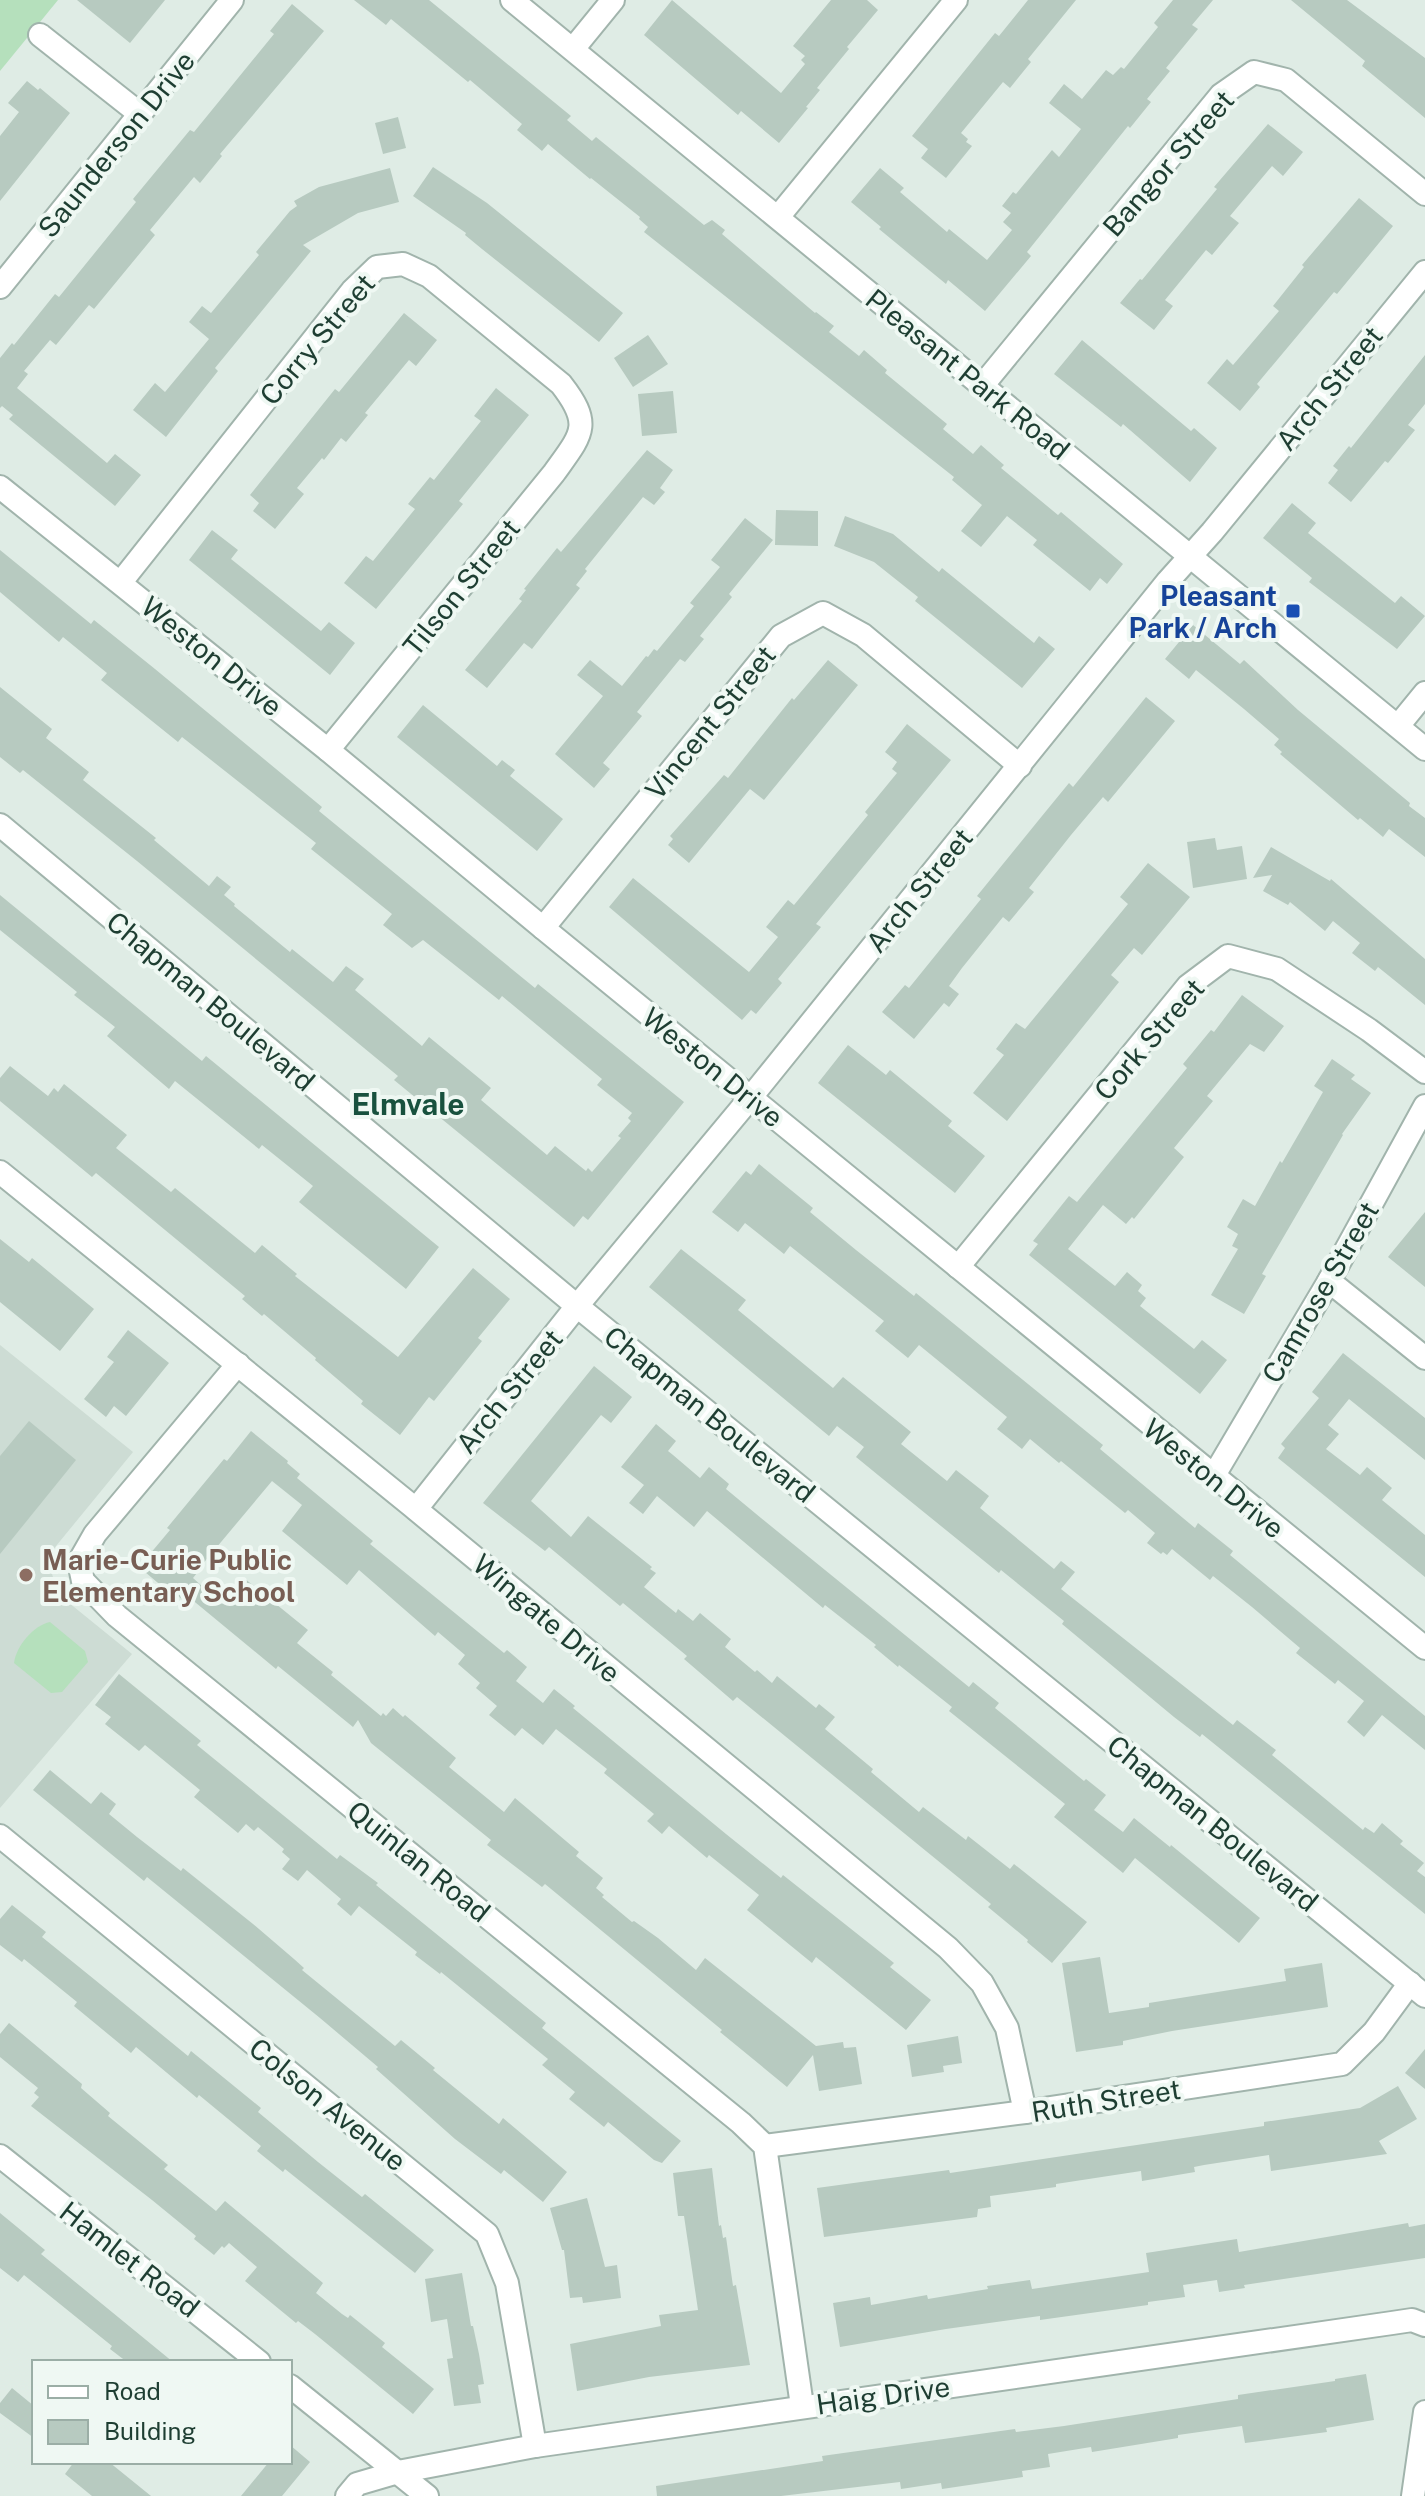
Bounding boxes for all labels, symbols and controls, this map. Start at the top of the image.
street label: Saunderson Drive [31,44,201,244]
street label: Bangor Street [1096,83,1240,243]
street label: Corry Street [253,267,381,411]
street label: Pleasant Park Road [860,282,1076,466]
street label: Arch Street [1269,319,1389,457]
street label: Tilson Street [396,512,526,662]
place label: Pleasant Park / Arch [1129,579,1277,644]
street label: Weston Drive [135,589,289,723]
marker: Pleasant Park / Arch [1284,602,1302,620]
street label: Vincent Street [638,639,782,805]
street label: Arch Street [859,821,979,959]
street label: Chapman Boulevard [100,904,322,1098]
street label: Cork Street [1087,971,1211,1107]
street label: Weston Drive [636,1000,790,1134]
district label: Elmvale [351,1086,465,1122]
street label: Camrose Street [1255,1196,1385,1388]
street label: Chapman Boulevard [598,1319,822,1509]
street label: Arch Street [449,1322,569,1460]
street label: Weston Drive [1137,1411,1291,1545]
place label: Marie-Curie Public Elementary School [42,1543,295,1608]
street label: Wingate Drive [467,1547,627,1689]
marker: Marie-Curie Public Elementary School [17,1566,35,1584]
street label: Chapman Boulevard [1101,1728,1325,1918]
street label: Quinlan Road [341,1794,497,1928]
street label: Colson Avenue [243,2031,413,2177]
street label: Ruth Street [1029,2072,1183,2128]
street label: Hamlet Road [54,2194,206,2324]
legend [32,2360,292,2464]
street label: Haig Drive [814,2369,952,2421]
text: Road [104,2377,161,2405]
text: Building [104,2417,196,2445]

